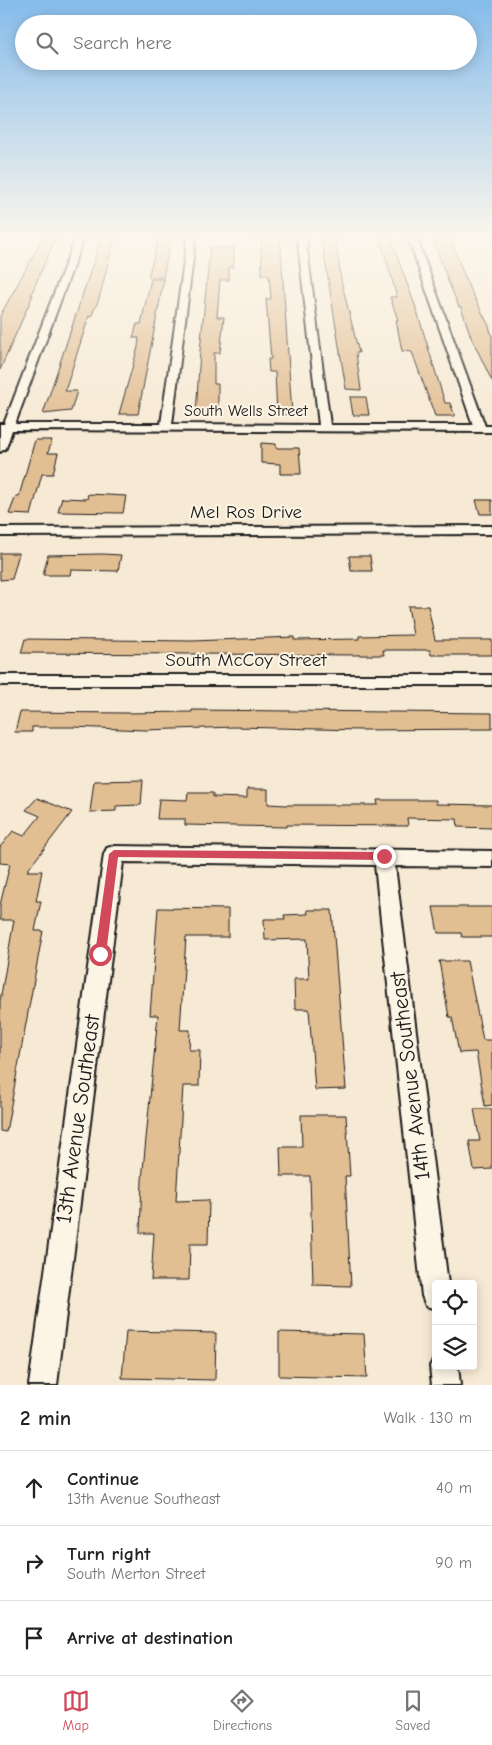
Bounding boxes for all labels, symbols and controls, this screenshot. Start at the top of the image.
search box [15,15,477,70]
icon: search [33,29,61,57]
text: Search here [73,32,172,54]
street label: South Wells Street [184,402,308,420]
street label: Mel Ros Drive [190,501,302,523]
street label: South McCoy Street [165,649,327,671]
route end [373,845,396,868]
route start [89,943,112,966]
street label: 14th Avenue Southeast [384,969,436,1182]
street label: 13th Avenue Southeast [50,1012,106,1225]
map controls [432,1280,477,1370]
button: locate [432,1280,477,1325]
button: layers [432,1325,477,1370]
text: 2 min [20,1406,71,1430]
text: Walk · 130 m [383,1409,472,1427]
text: Continue [67,1468,139,1490]
icon: ahead [20,1474,48,1502]
text: 40 m [436,1479,472,1497]
text: 13th Avenue Southeast [67,1490,220,1508]
text: Turn right [67,1543,151,1565]
icon: right [20,1549,48,1577]
text: 90 m [435,1554,472,1572]
text: South Merton Street [67,1565,206,1583]
icon: arrive [20,1624,48,1652]
text: Arrive at destination [67,1627,233,1649]
tab: Map [62,1687,90,1734]
tab: Directions [213,1687,272,1734]
tab: Saved [395,1687,430,1734]

